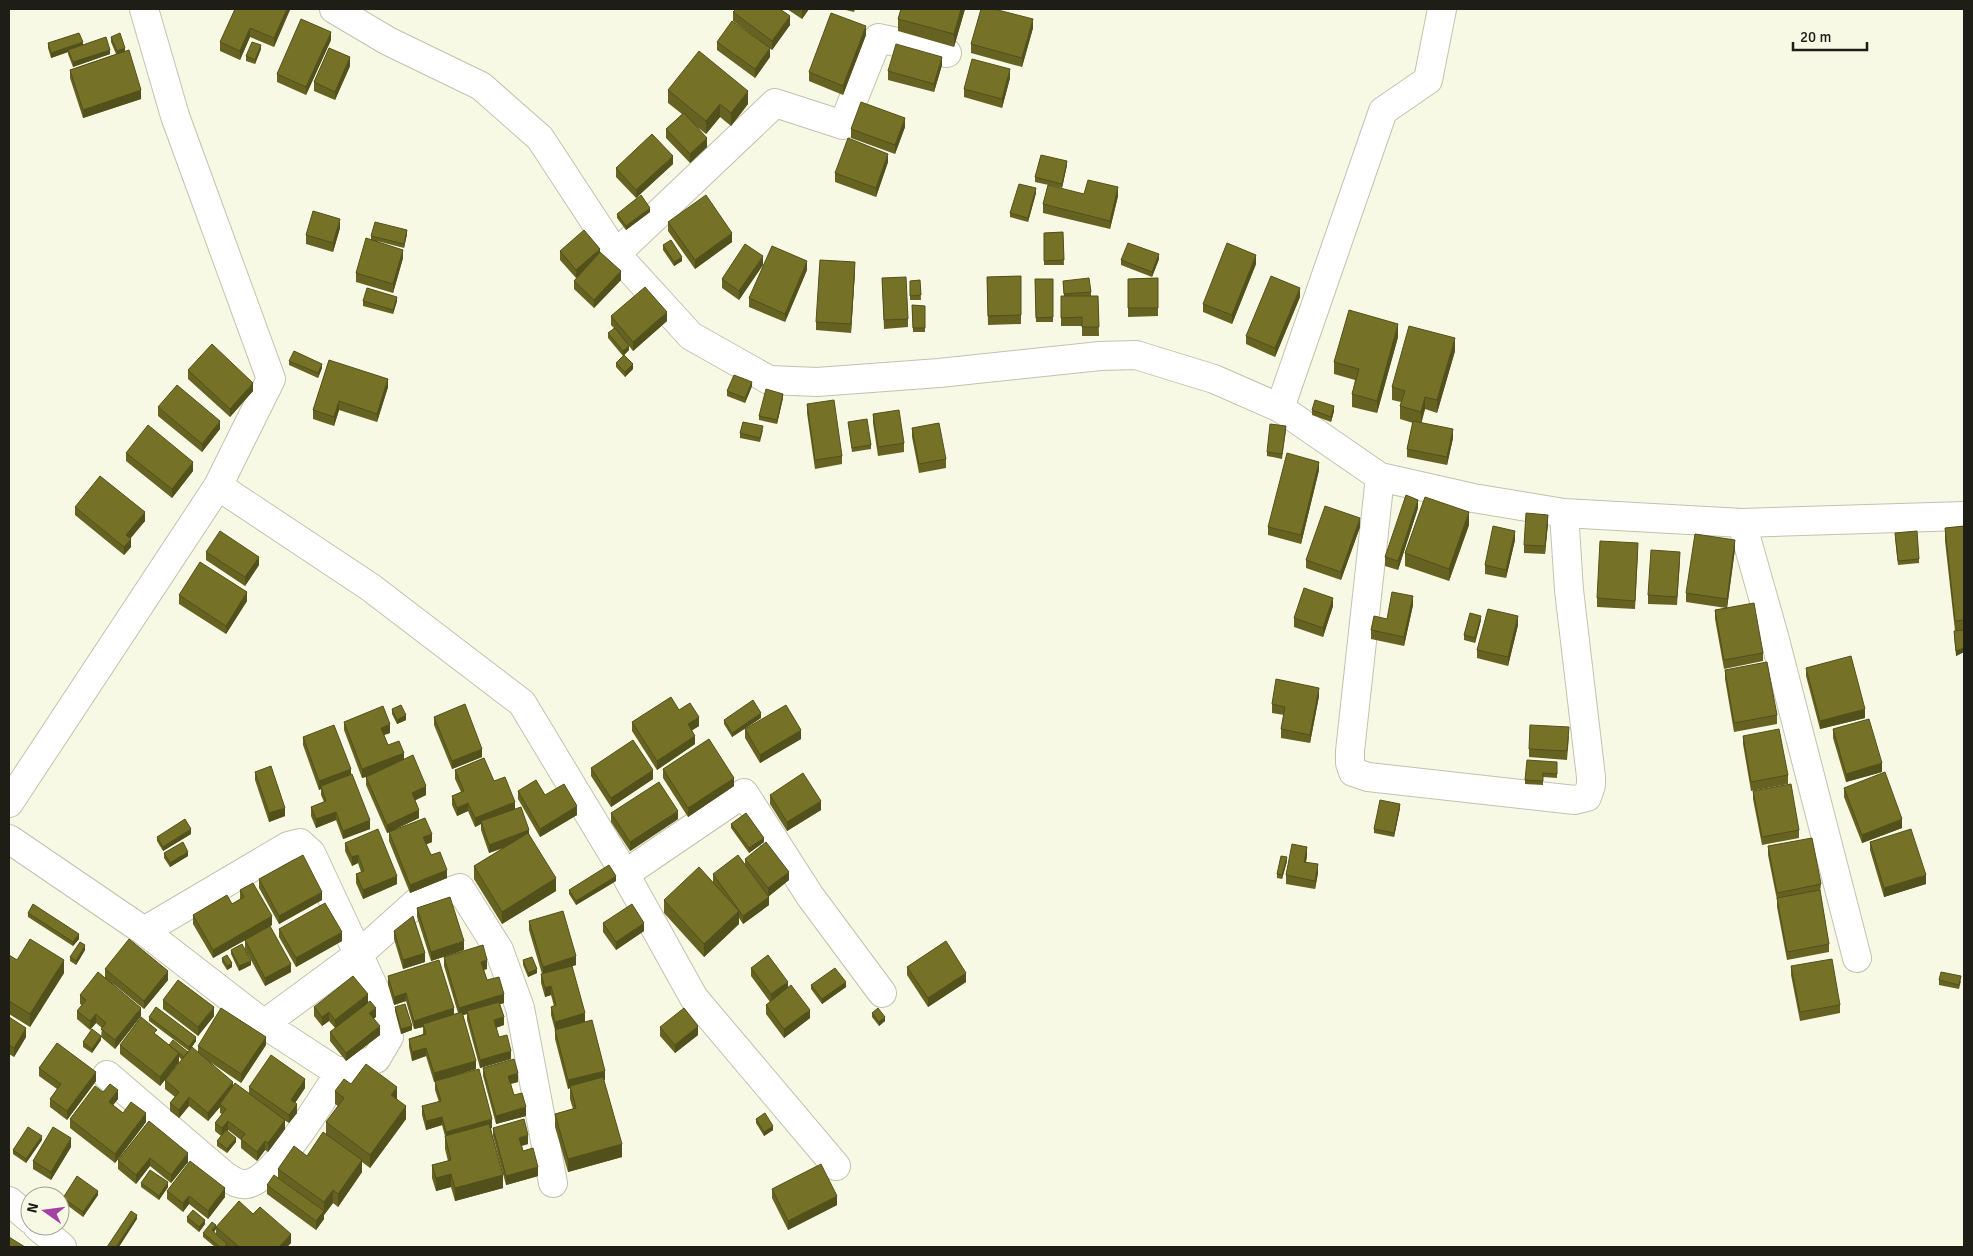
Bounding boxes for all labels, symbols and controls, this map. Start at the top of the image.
scale bar [1793,20,1867,52]
text: 20 m [1800,28,1831,46]
north arrow [20,1186,70,1236]
text: N [23,1201,42,1215]

